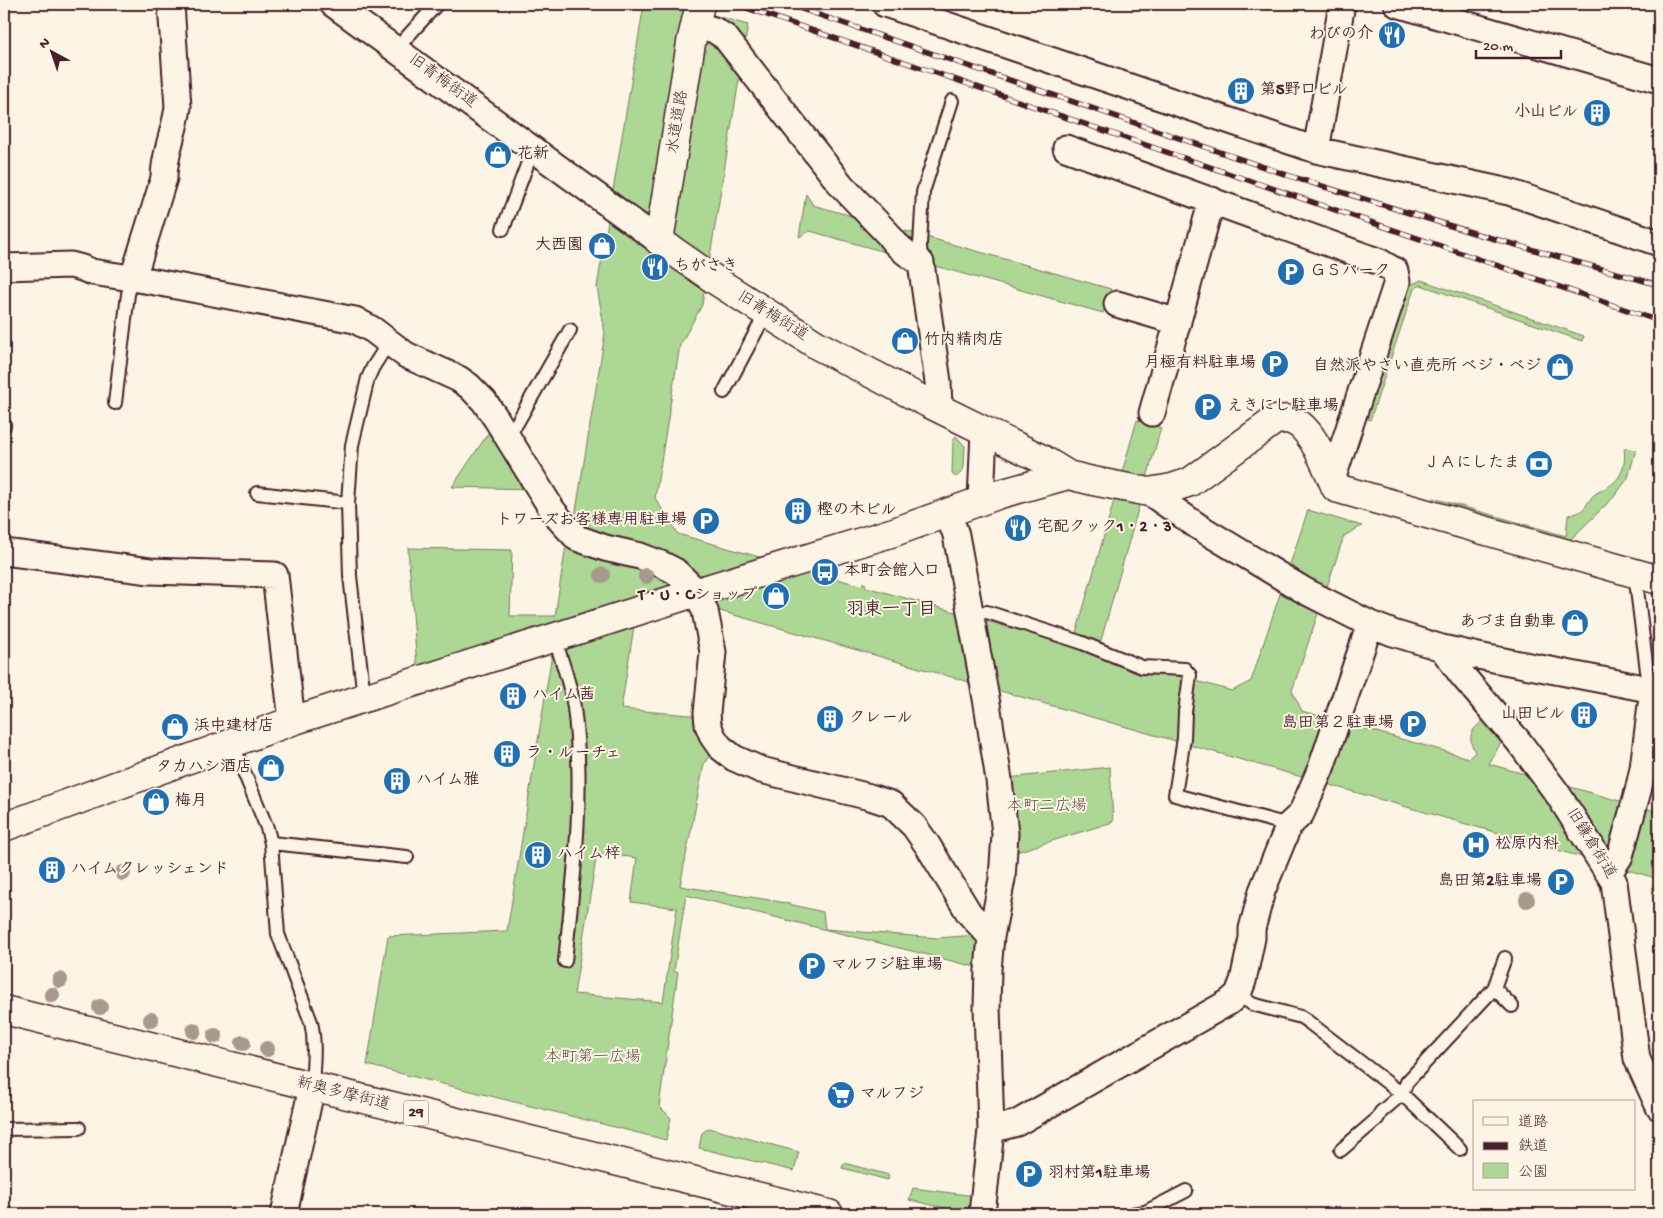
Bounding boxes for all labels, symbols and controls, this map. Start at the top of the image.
restaurant icon: わびの介 [1377,20,1407,50]
place label: わびの介 [1309,24,1373,45]
north arrow [28,28,78,78]
scale bar [1476,28,1560,60]
text: N [36,35,54,53]
text: 20 m [1483,38,1513,56]
street label: 旧青梅街道 [404,49,481,113]
building icon: 第5野口ビル [1226,76,1256,106]
place label: 第5野口ビル [1260,81,1348,101]
street label: 水道道路 [664,89,693,155]
building icon: 小山ビル [1582,98,1612,128]
place label: 小山ビル [1514,103,1578,123]
shop icon: 花新 [483,140,513,170]
place label: 花新 [517,145,549,165]
shop icon: 大西園 [587,231,617,261]
place label: 大西園 [535,236,583,256]
restaurant icon: ちがさき [640,252,670,282]
place label: ちがさき [674,257,738,277]
parking icon: ＧＳパーク [1276,257,1306,287]
place label: ＧＳパーク [1310,263,1390,282]
street label: 旧青梅街道 [733,286,812,346]
shop icon: 竹内精肉店 [890,326,920,356]
place label: 竹内精肉店 [924,330,1004,351]
parking icon: 月極有料駐車場 [1260,349,1290,379]
shop icon: 自然派やさい直売所 ベジ・ベジ [1545,352,1575,382]
place label: 月極有料駐車場 [1144,353,1256,374]
place label: 自然派やさい直売所 ベジ・ベジ [1313,356,1541,377]
parking icon: えきにし駐車場 [1193,392,1223,422]
place label: えきにし駐車場 [1227,396,1339,417]
bank icon: ＪＡにしたま [1524,449,1554,479]
place label: ＪＡにしたま [1424,454,1520,474]
building icon: 樫の木ビル [783,496,813,526]
place label: 樫の木ビル [817,500,897,521]
parking icon: トワーズお客様専用駐車場 [691,506,721,536]
place label: トワーズお客様専用駐車場 [496,510,687,531]
restaurant icon: 宅配クック1・2・3 [1003,513,1033,543]
place label: 宅配クック1・2・3 [1037,517,1172,538]
bus stop icon: 本町会館入口 [810,557,840,587]
place label: 本町会館入口 [844,561,940,582]
shop icon: T・U・Cショップ [761,581,791,611]
place label: T・U・Cショップ [636,586,757,606]
district label: 羽東一丁目 [846,599,936,621]
shop icon: あづま自動車 [1560,608,1590,638]
place label: あづま自動車 [1460,612,1556,633]
building icon: ハイム茜 [498,681,528,711]
place label: ハイム茜 [532,686,595,706]
building icon: 山田ビル [1569,700,1599,730]
building icon: クレール [815,704,845,734]
place label: 山田ビル [1501,705,1565,725]
parking icon: 島田第２駐車場 [1398,709,1428,739]
place label: クレール [849,710,913,729]
shop icon: 浜中建材店 [160,712,190,742]
place label: 島田第２駐車場 [1282,713,1394,734]
place label: 浜中建材店 [194,716,274,737]
building icon: ラ・ルーチェ [492,739,522,769]
place label: ラ・ルーチェ [526,745,621,764]
shop icon: タカハシ酒店 [256,753,286,783]
place label: タカハシ酒店 [156,757,252,778]
building icon: ハイム雅 [382,766,412,796]
place label: ハイム雅 [416,770,479,791]
shop icon: 梅月 [141,787,171,817]
place label: 梅月 [175,792,207,812]
park label: 本町二広場 [1007,797,1087,817]
street label: 旧鎌倉街道 [1561,804,1621,883]
hospital icon: 松原内科 [1461,830,1491,860]
place label: 松原内科 [1495,834,1559,855]
building icon: ハイム梓 [523,840,553,870]
place label: ハイム梓 [557,844,620,865]
building icon: ハイムクレッシェンド [37,855,67,885]
place label: ハイムクレッシェンド [71,861,229,880]
parking icon: 島田第2駐車場 [1546,867,1576,897]
place label: 島田第2駐車場 [1438,871,1542,892]
parking icon: マルフジ駐車場 [797,951,827,981]
place label: マルフジ駐車場 [831,955,943,976]
park label: 本町第一広場 [545,1047,641,1068]
street label: 新奥多摩街道 [294,1072,392,1116]
supermarket icon: マルフジ [826,1080,856,1110]
place label: マルフジ [860,1085,924,1105]
road number: 29 [404,1100,428,1126]
legend [1473,1100,1636,1190]
text: 道路 [1518,1114,1548,1132]
text: 鉄道 [1518,1138,1548,1156]
parking icon: 羽村第1駐車場 [1014,1159,1044,1189]
place label: 羽村第1駐車場 [1048,1163,1150,1184]
text: 公園 [1518,1164,1548,1182]

